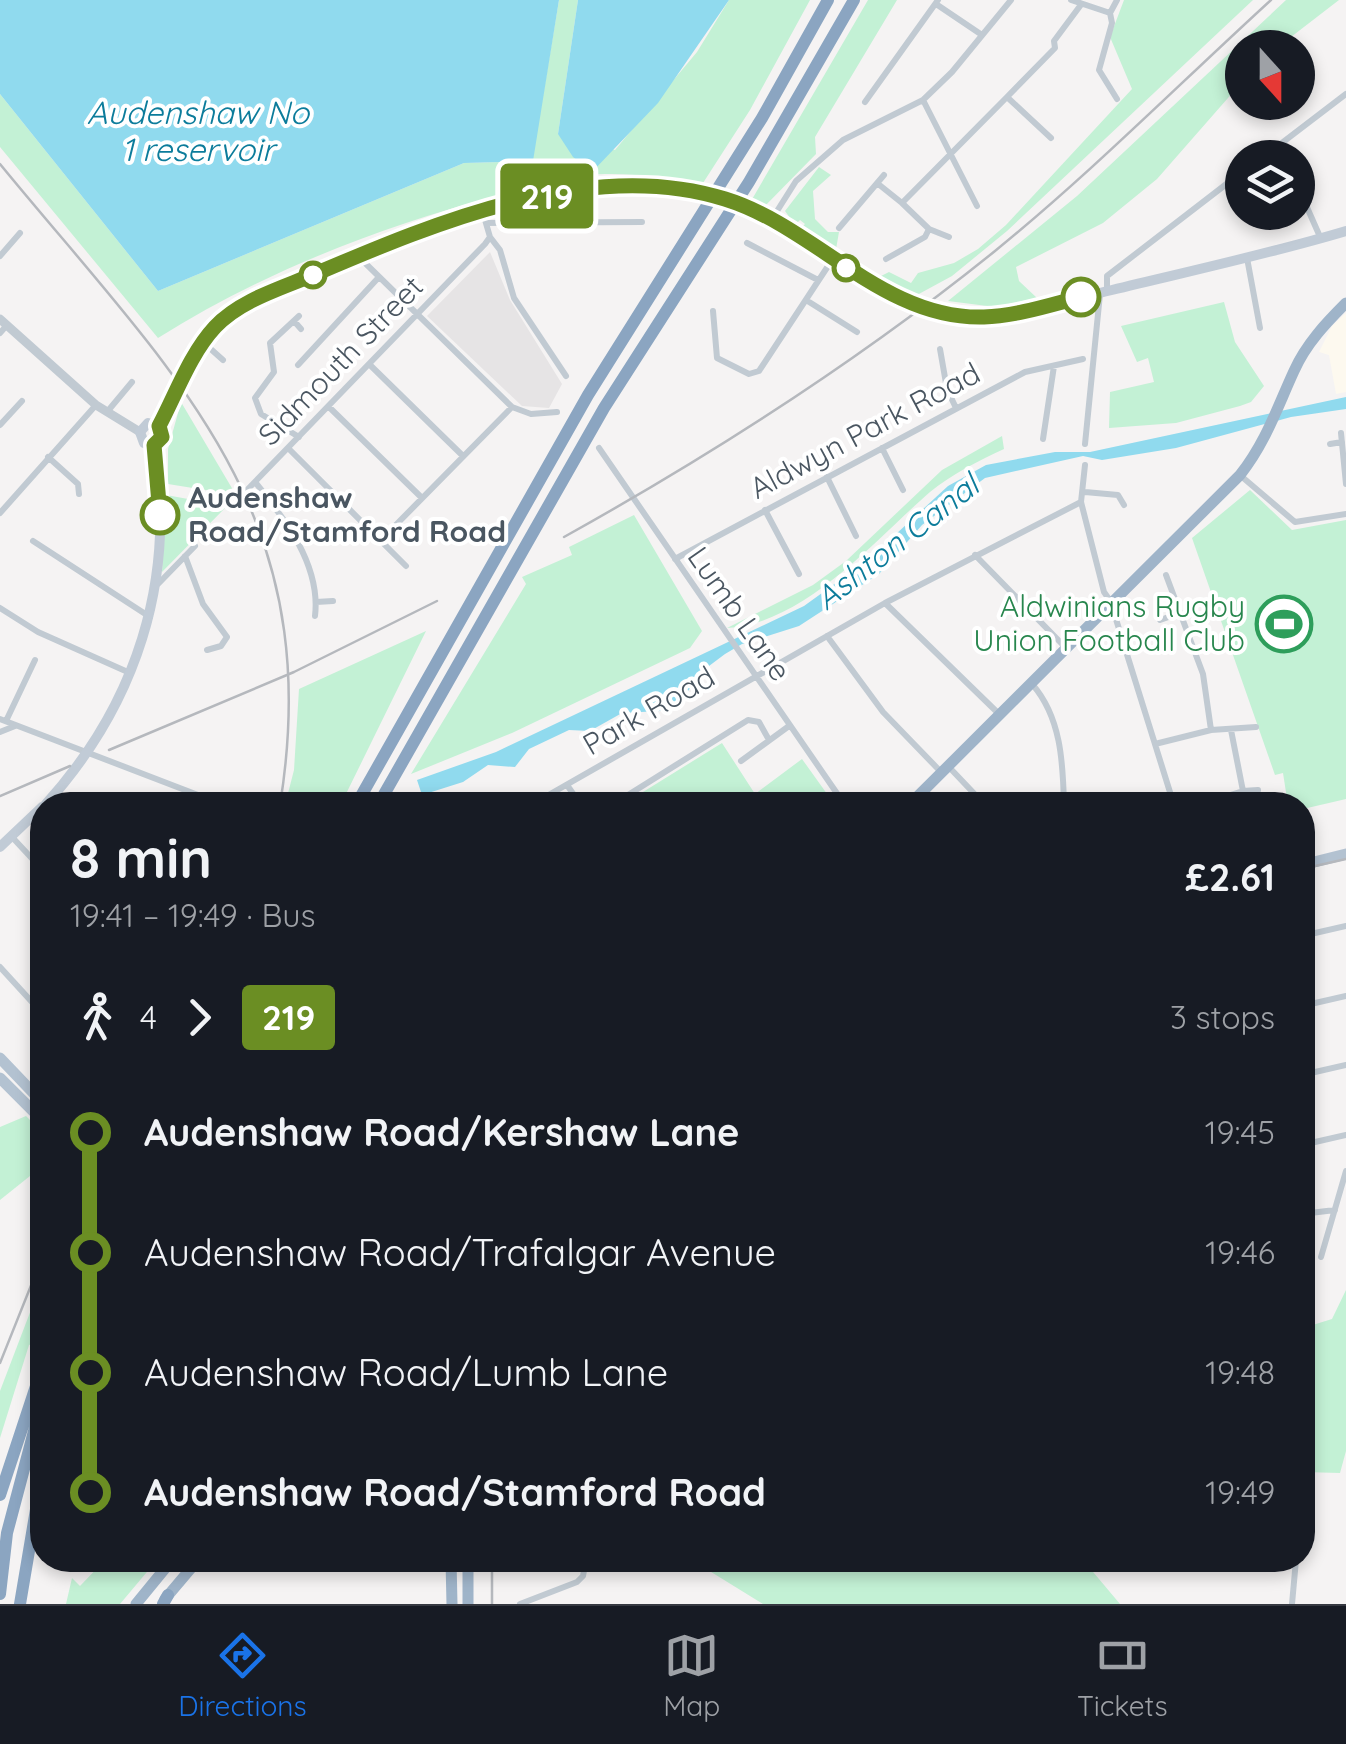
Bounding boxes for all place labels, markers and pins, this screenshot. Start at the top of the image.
unlabelled marker [833,255,859,281]
unlabelled marker [300,262,326,288]
unlabelled marker [1062,278,1100,316]
place label: Audenshaw Road/Stamford Road [188,478,506,550]
marker: Audenshaw Road/Stamford Road [141,496,179,534]
place label: Aldwinians Rugby Union Football Club [973,587,1245,659]
sports icon: Aldwinians Rugby Union Football Club [1254,594,1314,654]

